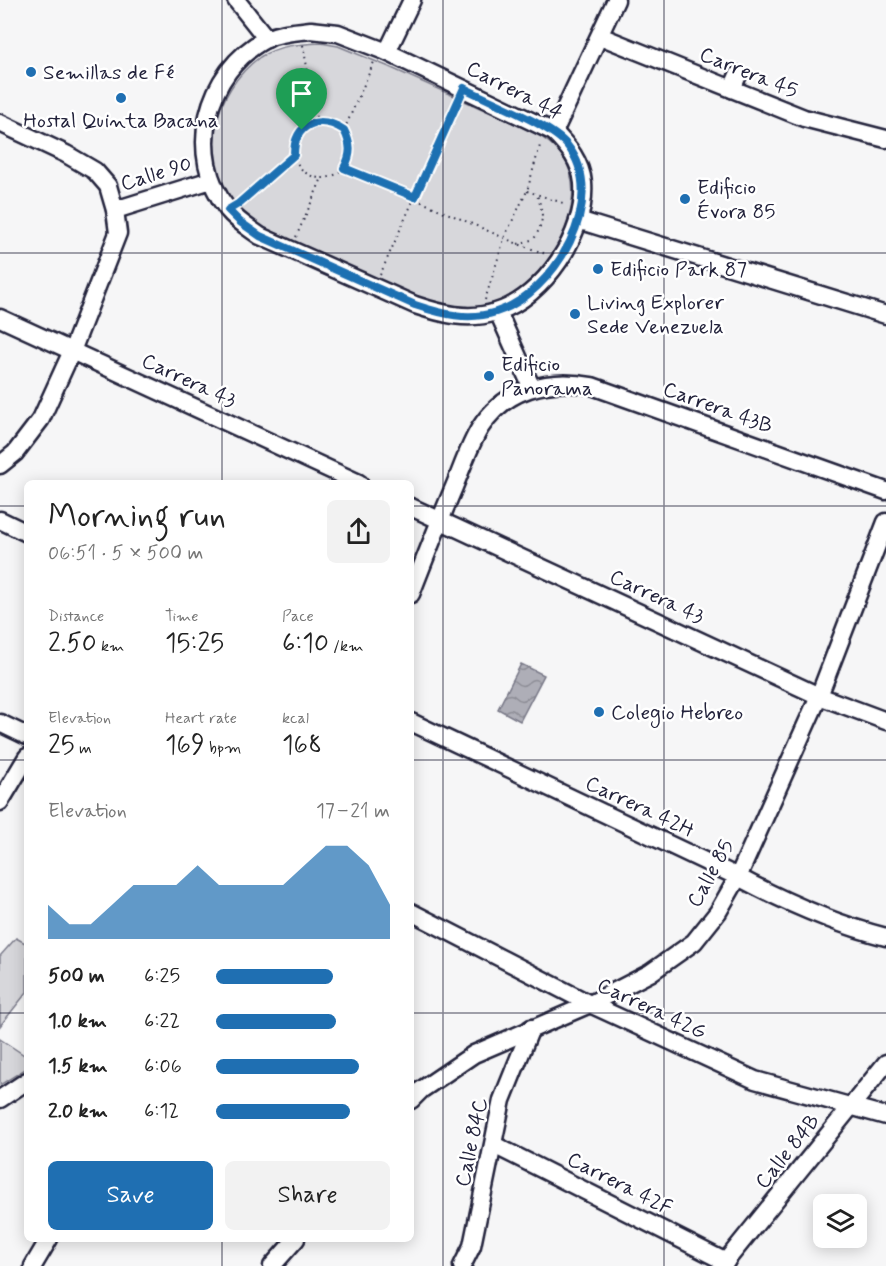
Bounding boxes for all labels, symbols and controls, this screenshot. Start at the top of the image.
street label: Carrera 45 [695,41,802,105]
street label: Carrera 44 [461,55,568,127]
place label: Semillas de Fé [43,59,174,87]
marker: Semillas de Fé [24,65,38,79]
pin [276,68,327,130]
icon: arrive [285,77,318,110]
marker: Hostal Quinta Bacana [114,91,128,105]
place label: Hostal Quinta Bacana [23,107,219,135]
street label: Calle 90 [117,150,195,198]
place label: Edificio Évora 85 [697,174,775,226]
marker: Edificio Évora 85 [678,192,692,206]
place label: Edificio Park 87 [610,256,747,284]
marker: Edificio Park 87 [591,262,605,276]
place label: Living Explorer Sede Venezuela [587,289,724,341]
marker: Living Explorer Sede Venezuela [568,307,582,321]
street label: Carrera 43 [137,347,241,415]
place label: Edificio Panorama [501,351,593,403]
marker: Edificio Panorama [482,369,496,383]
street label: Carrera 43B [659,375,776,441]
text: Morning run [48,495,226,539]
button: share [327,500,390,563]
text: 06:51 · 5 × 500 m [48,540,203,567]
street label: Carrera 43 [605,563,709,631]
text: Distance [48,606,104,627]
text: Time [165,606,199,627]
text: Pace [282,606,314,627]
text: 2.50 [48,627,97,661]
text: 15:25 [165,627,224,661]
text: 6:10 [282,627,329,661]
text: km [97,636,124,657]
text: /km [329,636,363,657]
place label: Colegio Hebreo [611,699,743,728]
marker: Colegio Hebreo [592,705,606,719]
text: Elevation [48,708,111,729]
text: Heart rate [165,708,237,729]
text: kcal [282,708,309,729]
text: 25 [48,729,75,763]
text: 169 [165,729,205,763]
text: 168 [282,729,322,763]
text: m [75,738,92,759]
text: bpm [205,738,241,759]
street label: Carrera 42H [581,769,699,844]
text: Elevation [48,798,127,825]
text: 17–21 m [316,798,390,825]
street label: Calle 85 [681,834,741,913]
text: 500 m [48,963,105,990]
text: 6:25 [144,963,180,990]
street label: Carrera 42G [592,971,711,1046]
text: 1.0 km [48,1008,107,1035]
text: 6:22 [144,1008,180,1035]
text: 1.5 km [48,1053,108,1080]
text: 6:06 [144,1053,182,1080]
street label: Calle 84C [449,1095,495,1189]
text: 2.0 km [48,1098,108,1125]
text: 6:12 [144,1098,179,1125]
street label: Calle 84B [749,1108,827,1195]
street label: Carrera 42F [562,1145,677,1222]
button: Save [48,1161,213,1230]
button: Share [225,1161,390,1230]
map controls [813,1194,867,1248]
button: layers [813,1194,867,1248]

